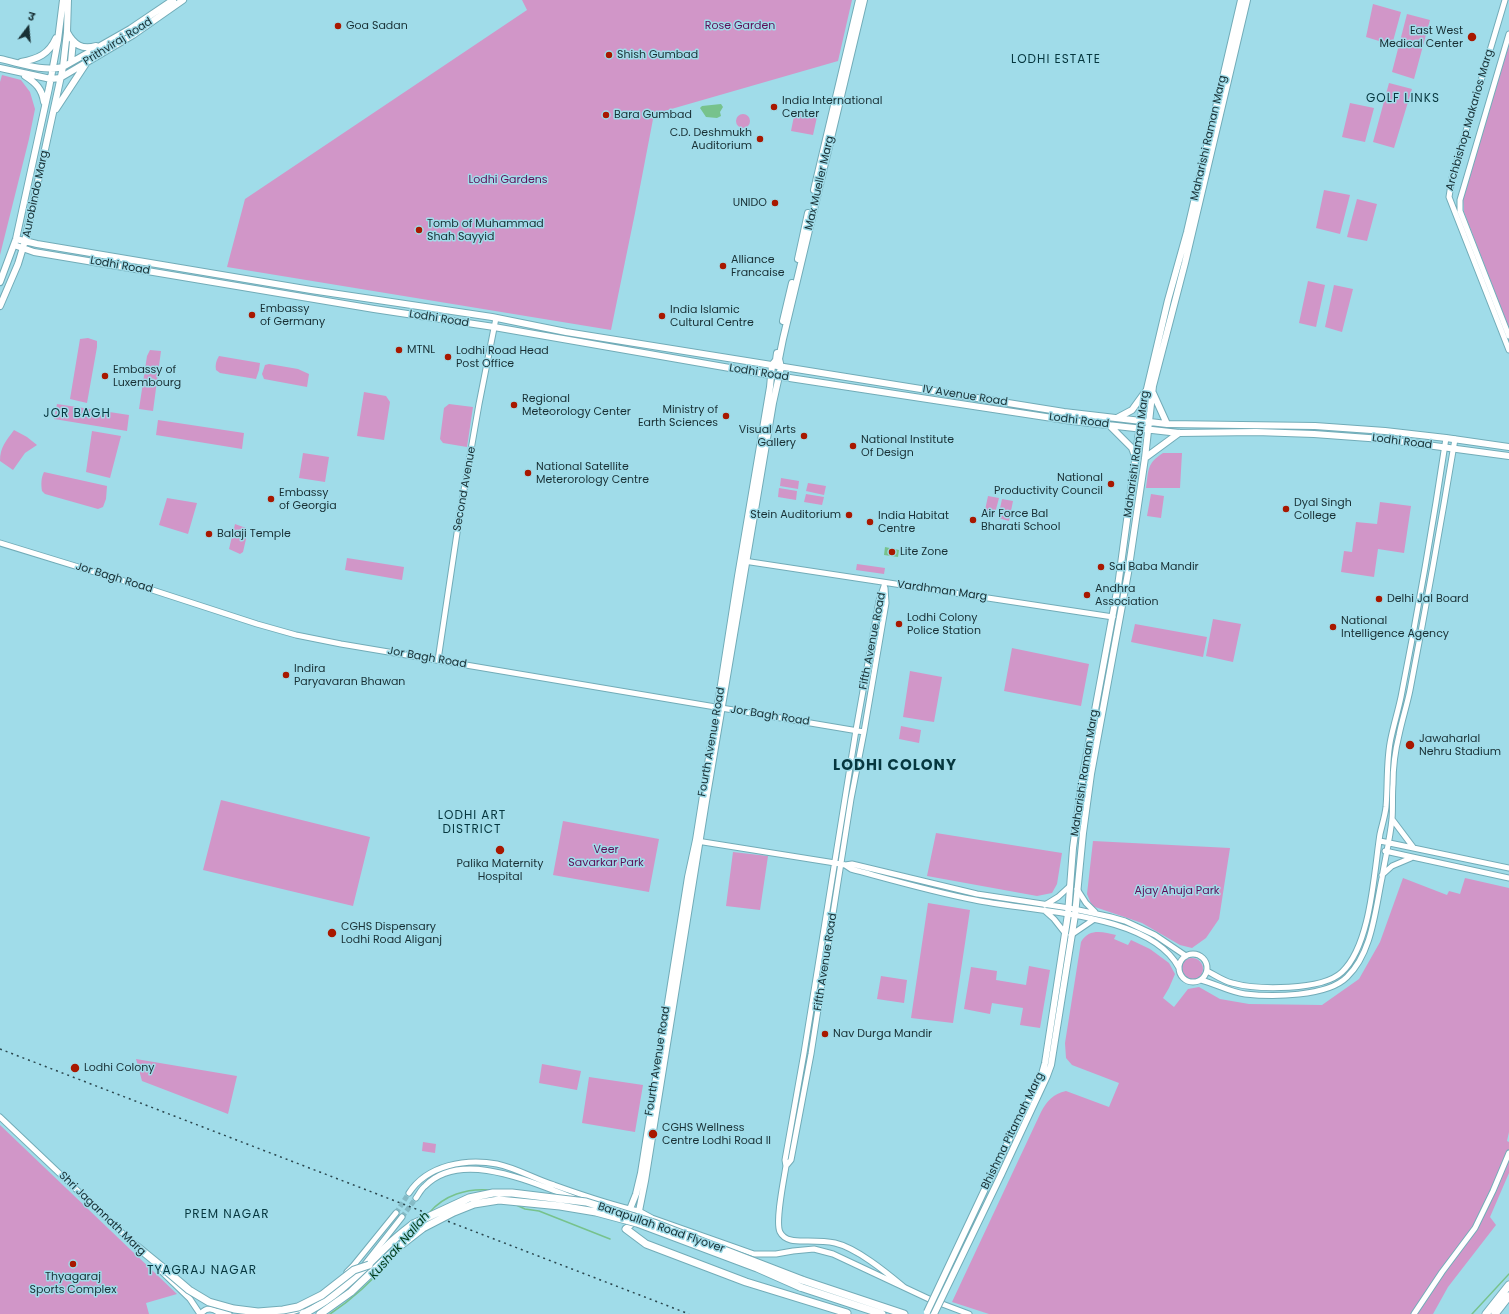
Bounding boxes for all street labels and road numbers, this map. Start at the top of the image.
street label: Prithviraj Road [81,15,155,69]
street label: Archbishop Makarios Marg [1443,48,1497,192]
street label: Maharishi Raman Marg [1188,74,1230,202]
street label: Max Mueller Marg [803,135,837,231]
street label: Aurobindo Marg [20,149,52,239]
street label: Lodhi Road [89,254,151,278]
street label: Lodhi Road [408,308,470,330]
street label: Lodhi Road [728,362,790,384]
street label: IV Avenue Road [922,383,1008,409]
street label: Maharishi Raman Marg [1122,390,1152,518]
street label: Lodhi Road [1048,411,1110,431]
street label: Lodhi Road [1371,432,1433,452]
street label: Second Avenue [451,446,479,532]
street label: Jor Bagh Road [74,560,154,596]
street label: Vardhman Marg [896,578,988,604]
street label: Fifth Avenue Road [857,591,889,691]
street label: Jor Bagh Road [386,645,468,671]
street label: Fourth Avenue Road [696,686,728,798]
street label: Jor Bagh Road [729,703,811,729]
street label: Maharishi Raman Marg [1068,709,1102,837]
street label: Fifth Avenue Road [812,912,840,1012]
street label: Fourth Avenue Road [643,1005,673,1117]
street label: Bhishma Pitamah Marg [979,1070,1047,1192]
street label: Shri Jagannath Marg [56,1169,148,1259]
street label: Barapullah Road Flyover [596,1200,726,1256]

